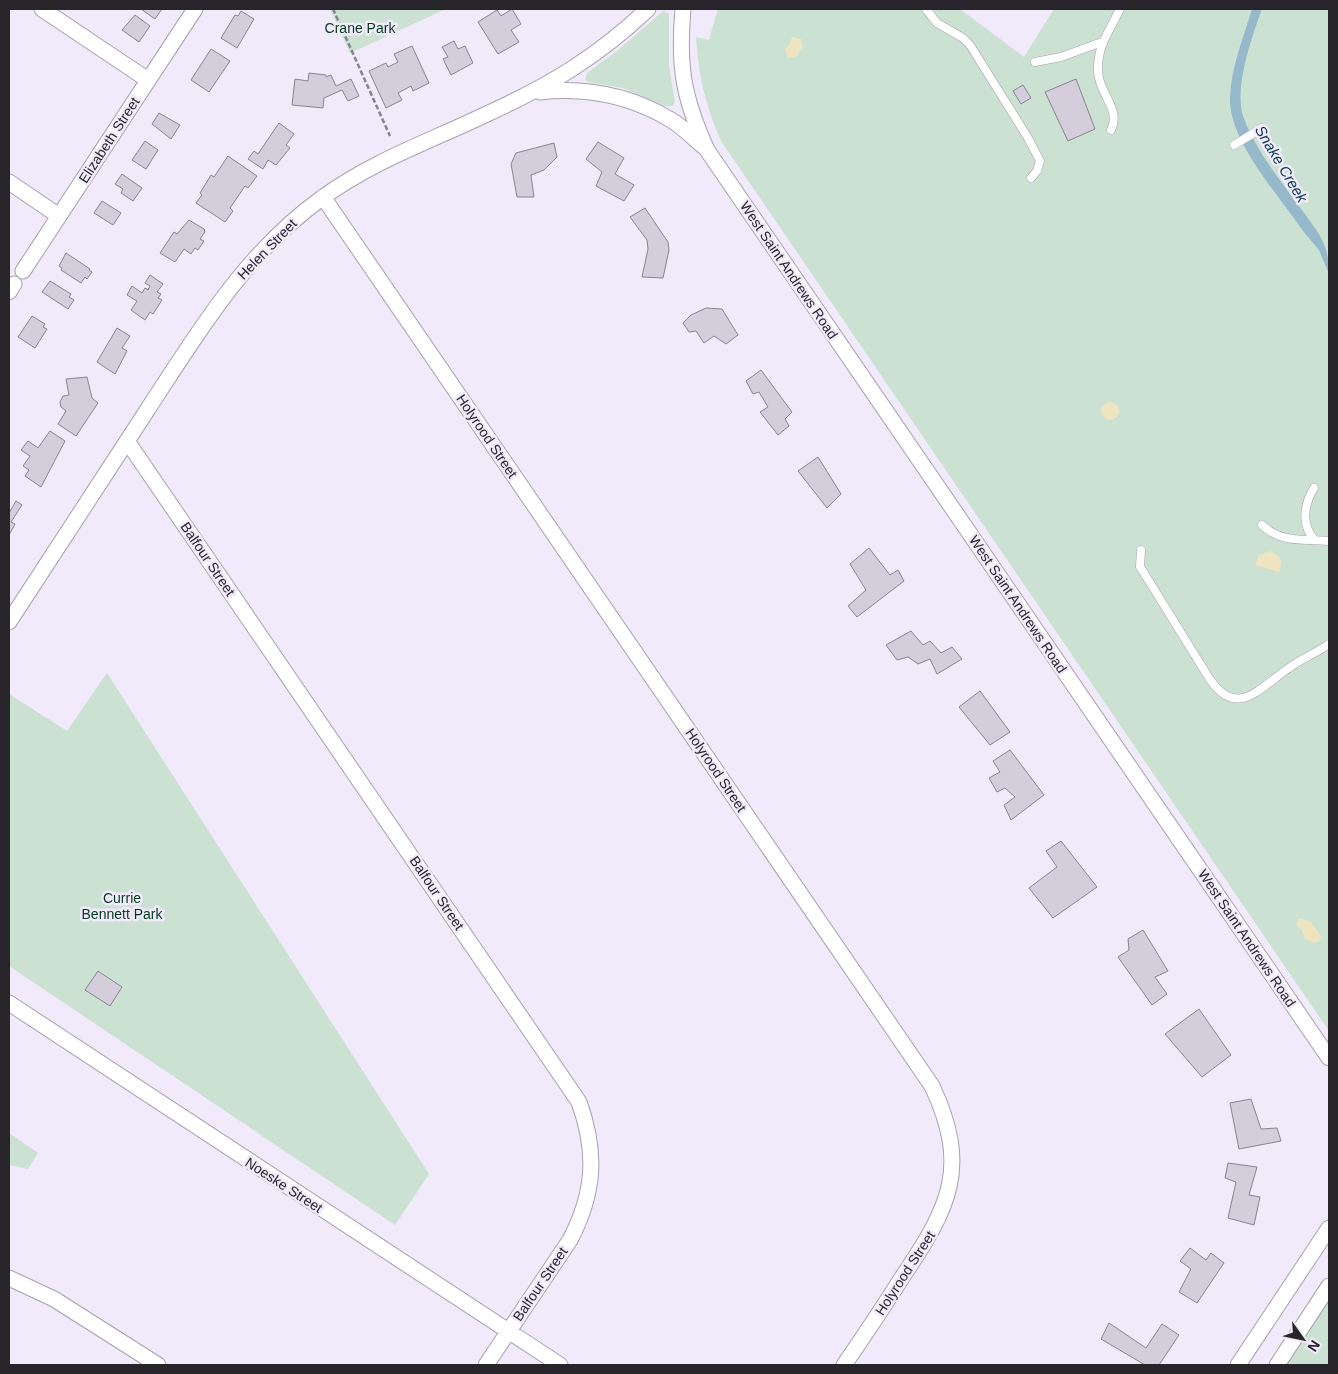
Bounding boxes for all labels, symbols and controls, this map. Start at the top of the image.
park label: Crane Park [325,20,396,36]
street label: Elizabeth Street [75,94,143,186]
water label: Snake Creek [1252,122,1312,207]
street label: West Saint Andrews Road [737,198,841,342]
street label: Helen Street [234,215,300,283]
street label: Holyrood Street [453,391,521,481]
street label: Balfour Street [177,519,239,599]
street label: West Saint Andrews Road [966,532,1070,676]
street label: Holyrood Street [682,725,750,815]
street label: Balfour Street [406,853,468,933]
street label: West Saint Andrews Road [1195,866,1299,1010]
park label: Currie Bennett Park [82,890,163,922]
street label: Noeske Street [242,1154,326,1216]
street label: Holyrood Street [872,1228,938,1318]
street label: Balfour Street [509,1244,571,1324]
north arrow [1278,1314,1328,1364]
text: N [1304,1337,1323,1355]

